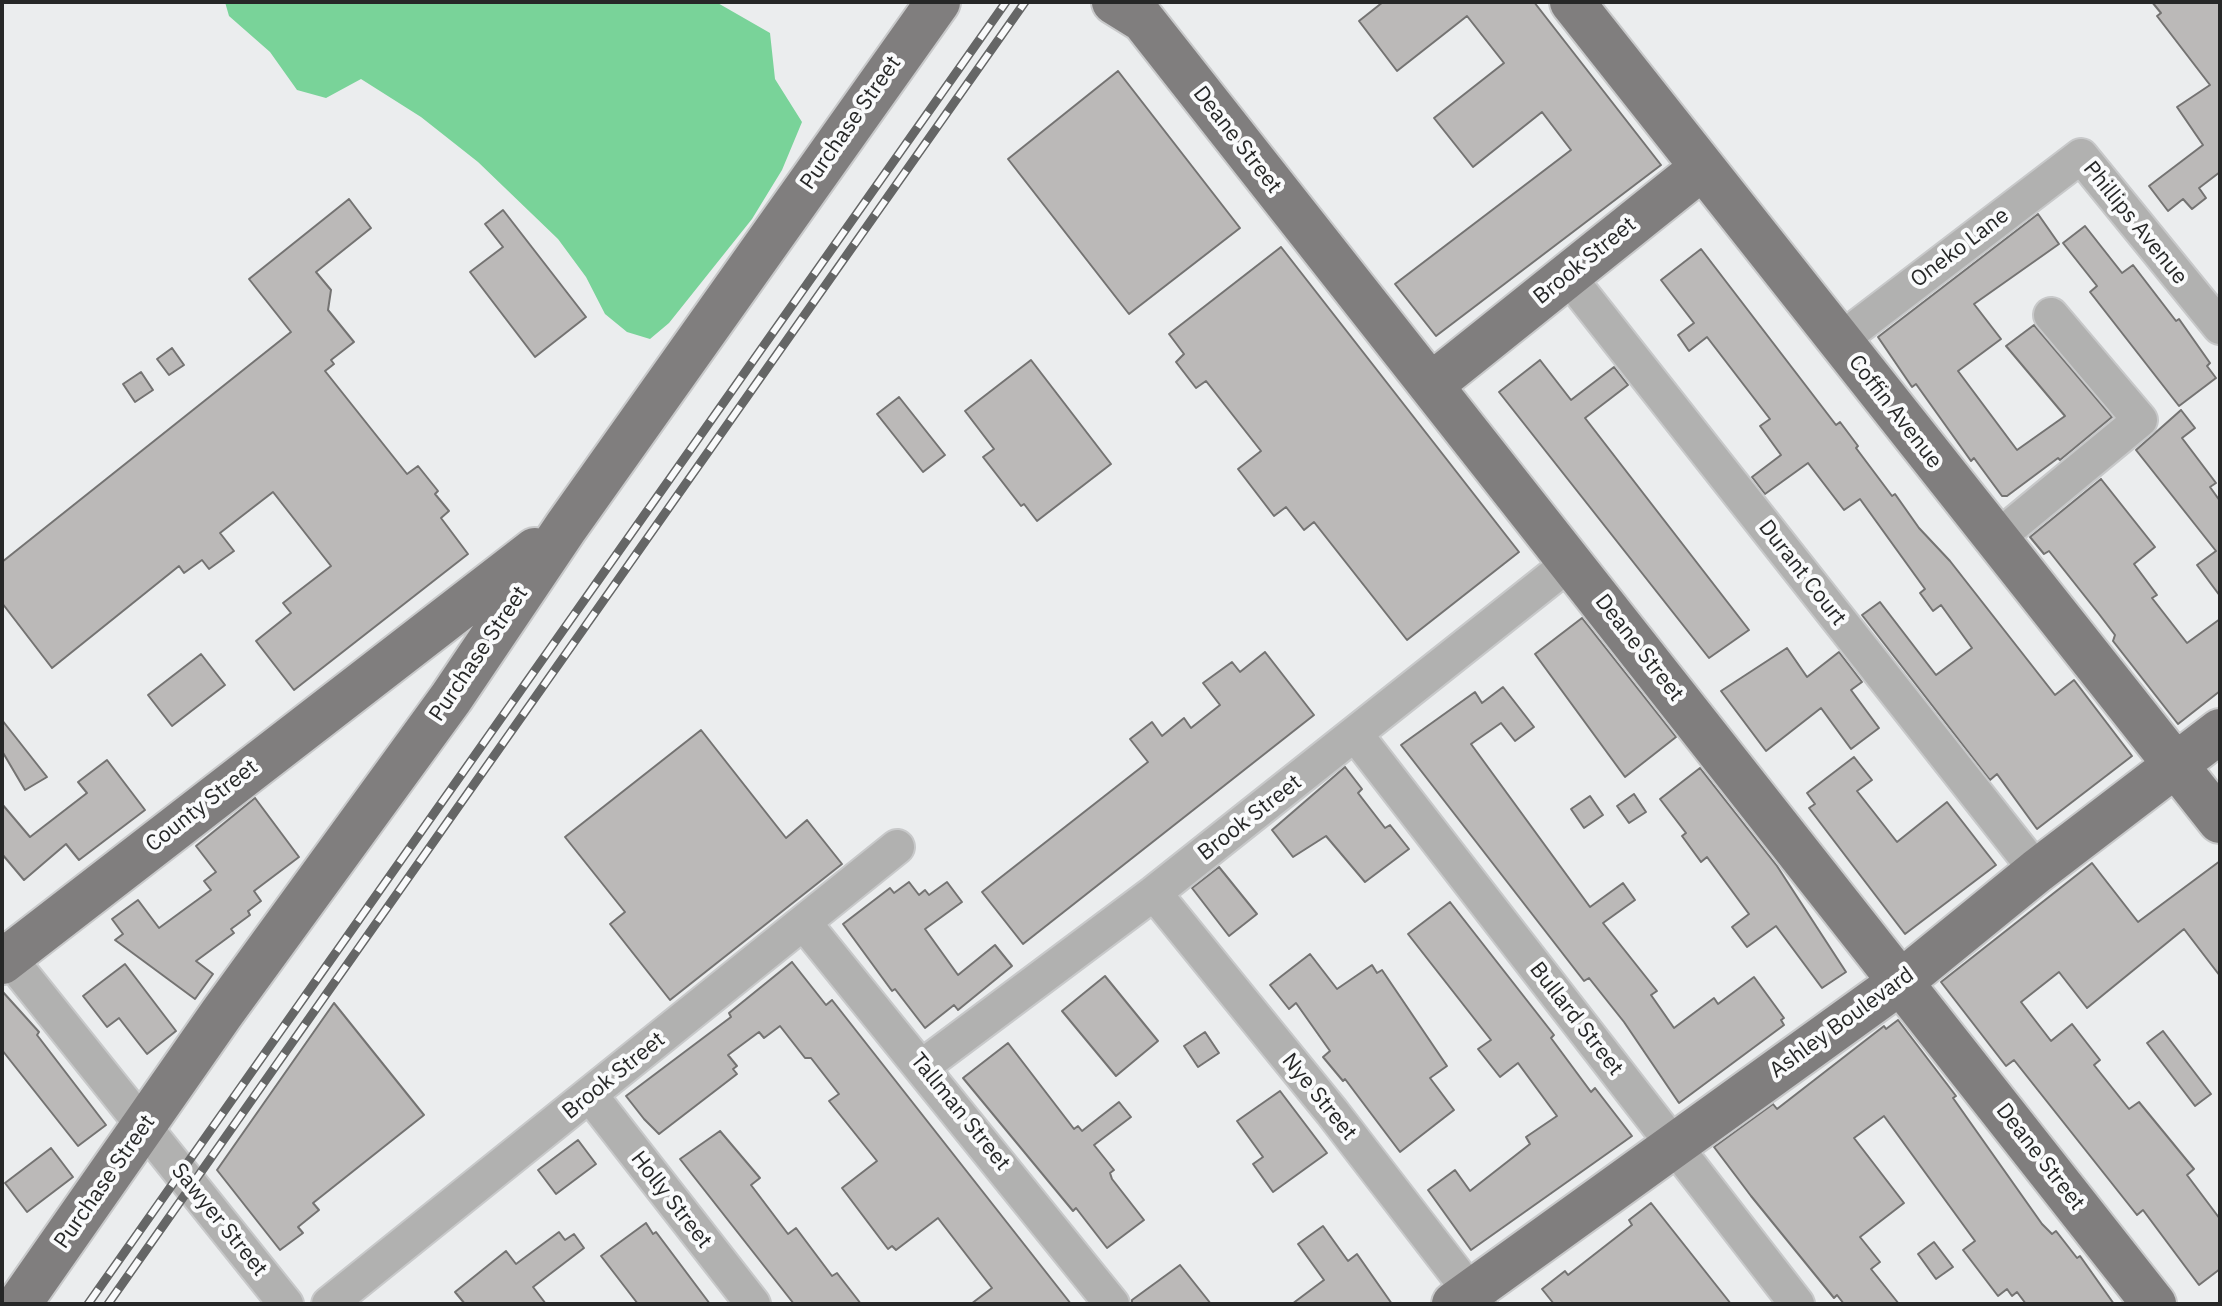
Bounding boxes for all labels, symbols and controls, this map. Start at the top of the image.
street label: Purchase Street [795,51,907,195]
street label: Deane Street [1187,81,1287,199]
street label: Phillips Avenue [2077,156,2193,290]
street label: Oneko Lane [1906,202,2014,294]
street label: Brook Street [1528,212,1642,310]
street label: Coffin Avenue [1843,350,1947,474]
street label: Durant Court [1753,515,1851,631]
street label: Purchase Street [424,581,534,727]
street label: Deane Street [1589,589,1689,707]
street label: County Street [141,754,263,858]
street label: Brook Street [1193,769,1307,867]
street label: Bullard Street [1524,957,1628,1081]
street label: Ashley Boulevard [1765,962,1919,1084]
street label: Brook Street [557,1027,671,1125]
street label: Tallman Street [905,1048,1015,1176]
street label: Nye Street [1276,1048,1362,1146]
street label: Deane Street [1990,1098,2090,1216]
street label: Purchase Street [49,1110,161,1254]
street label: Holly Street [625,1146,717,1254]
street label: Sawyer Street [165,1158,273,1282]

